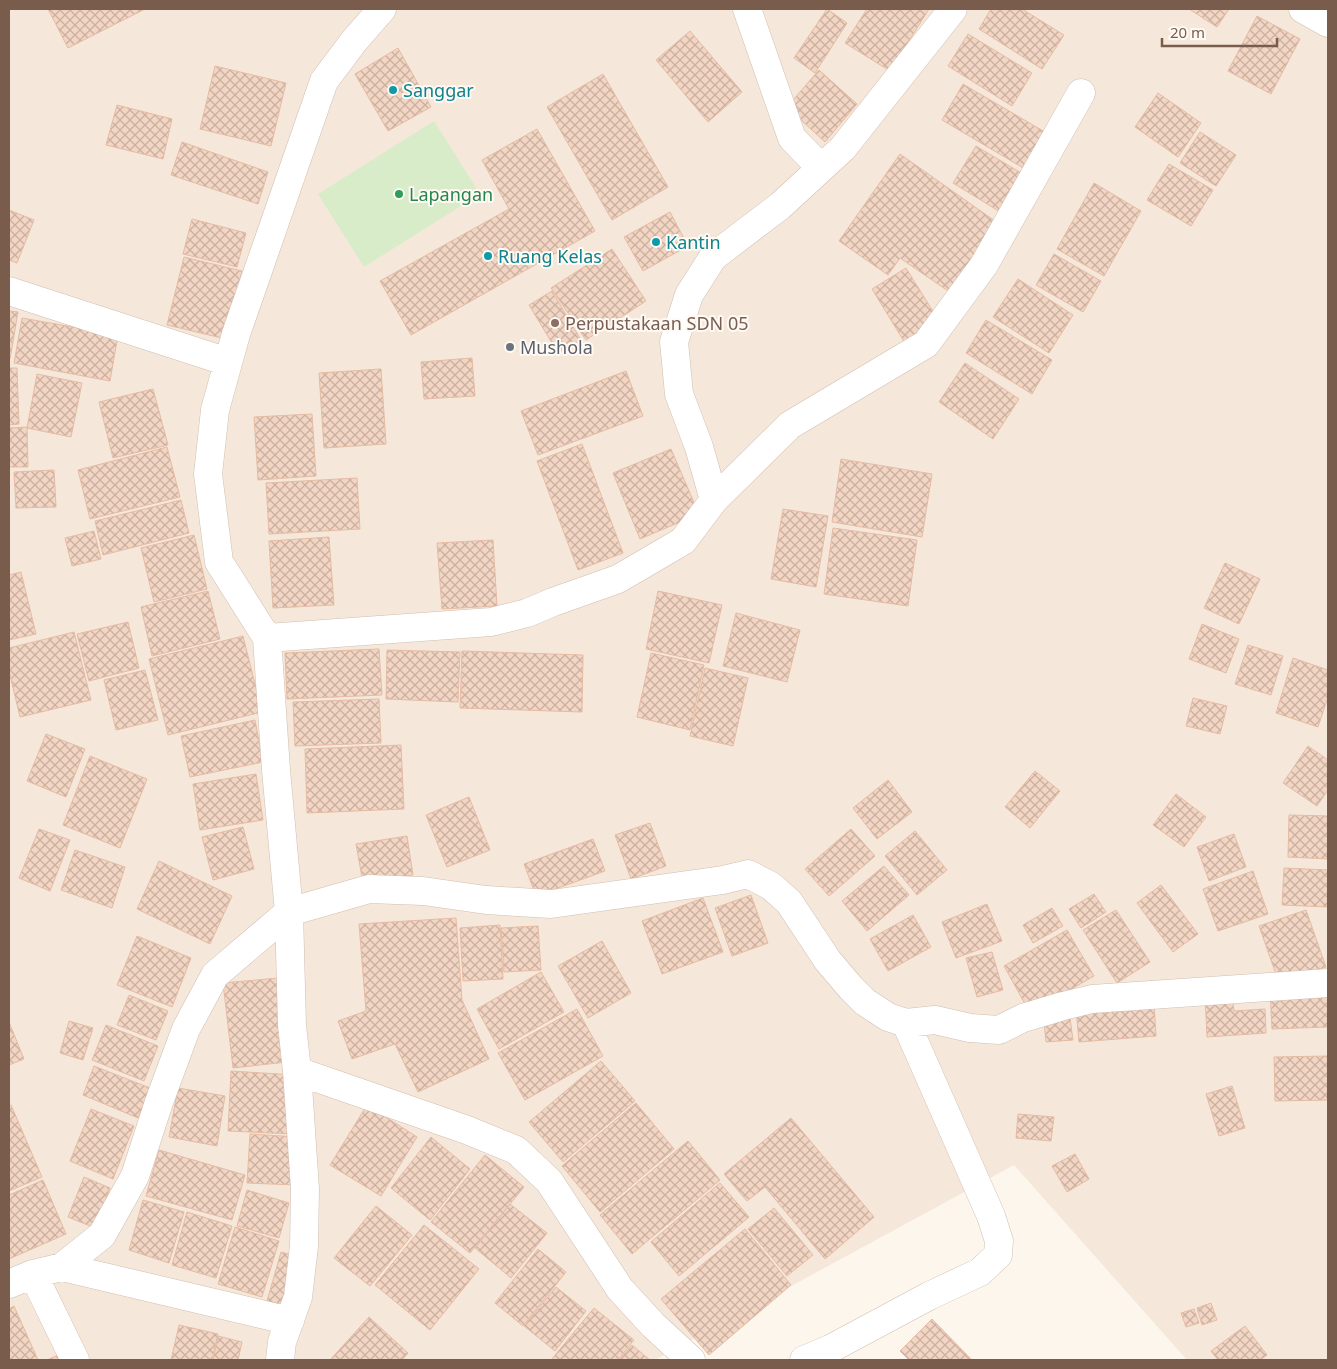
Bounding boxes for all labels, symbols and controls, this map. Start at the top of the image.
scale bar [1162,15,1277,47]
text: 20 m [1170,22,1205,42]
place label: Sanggar [403,78,474,102]
marker: Sanggar [387,84,399,96]
place label: Lapangan [409,182,493,206]
marker: Lapangan [393,188,405,200]
place label: Kantin [666,230,721,254]
marker: Kantin [650,236,662,248]
place label: Ruang Kelas [498,244,602,268]
marker: Ruang Kelas [482,250,494,262]
place label: Perpustakaan SDN 05 [565,311,748,335]
marker: Perpustakaan SDN 05 [549,317,561,329]
place label: Mushola [520,335,593,359]
marker: Mushola [504,341,516,353]

